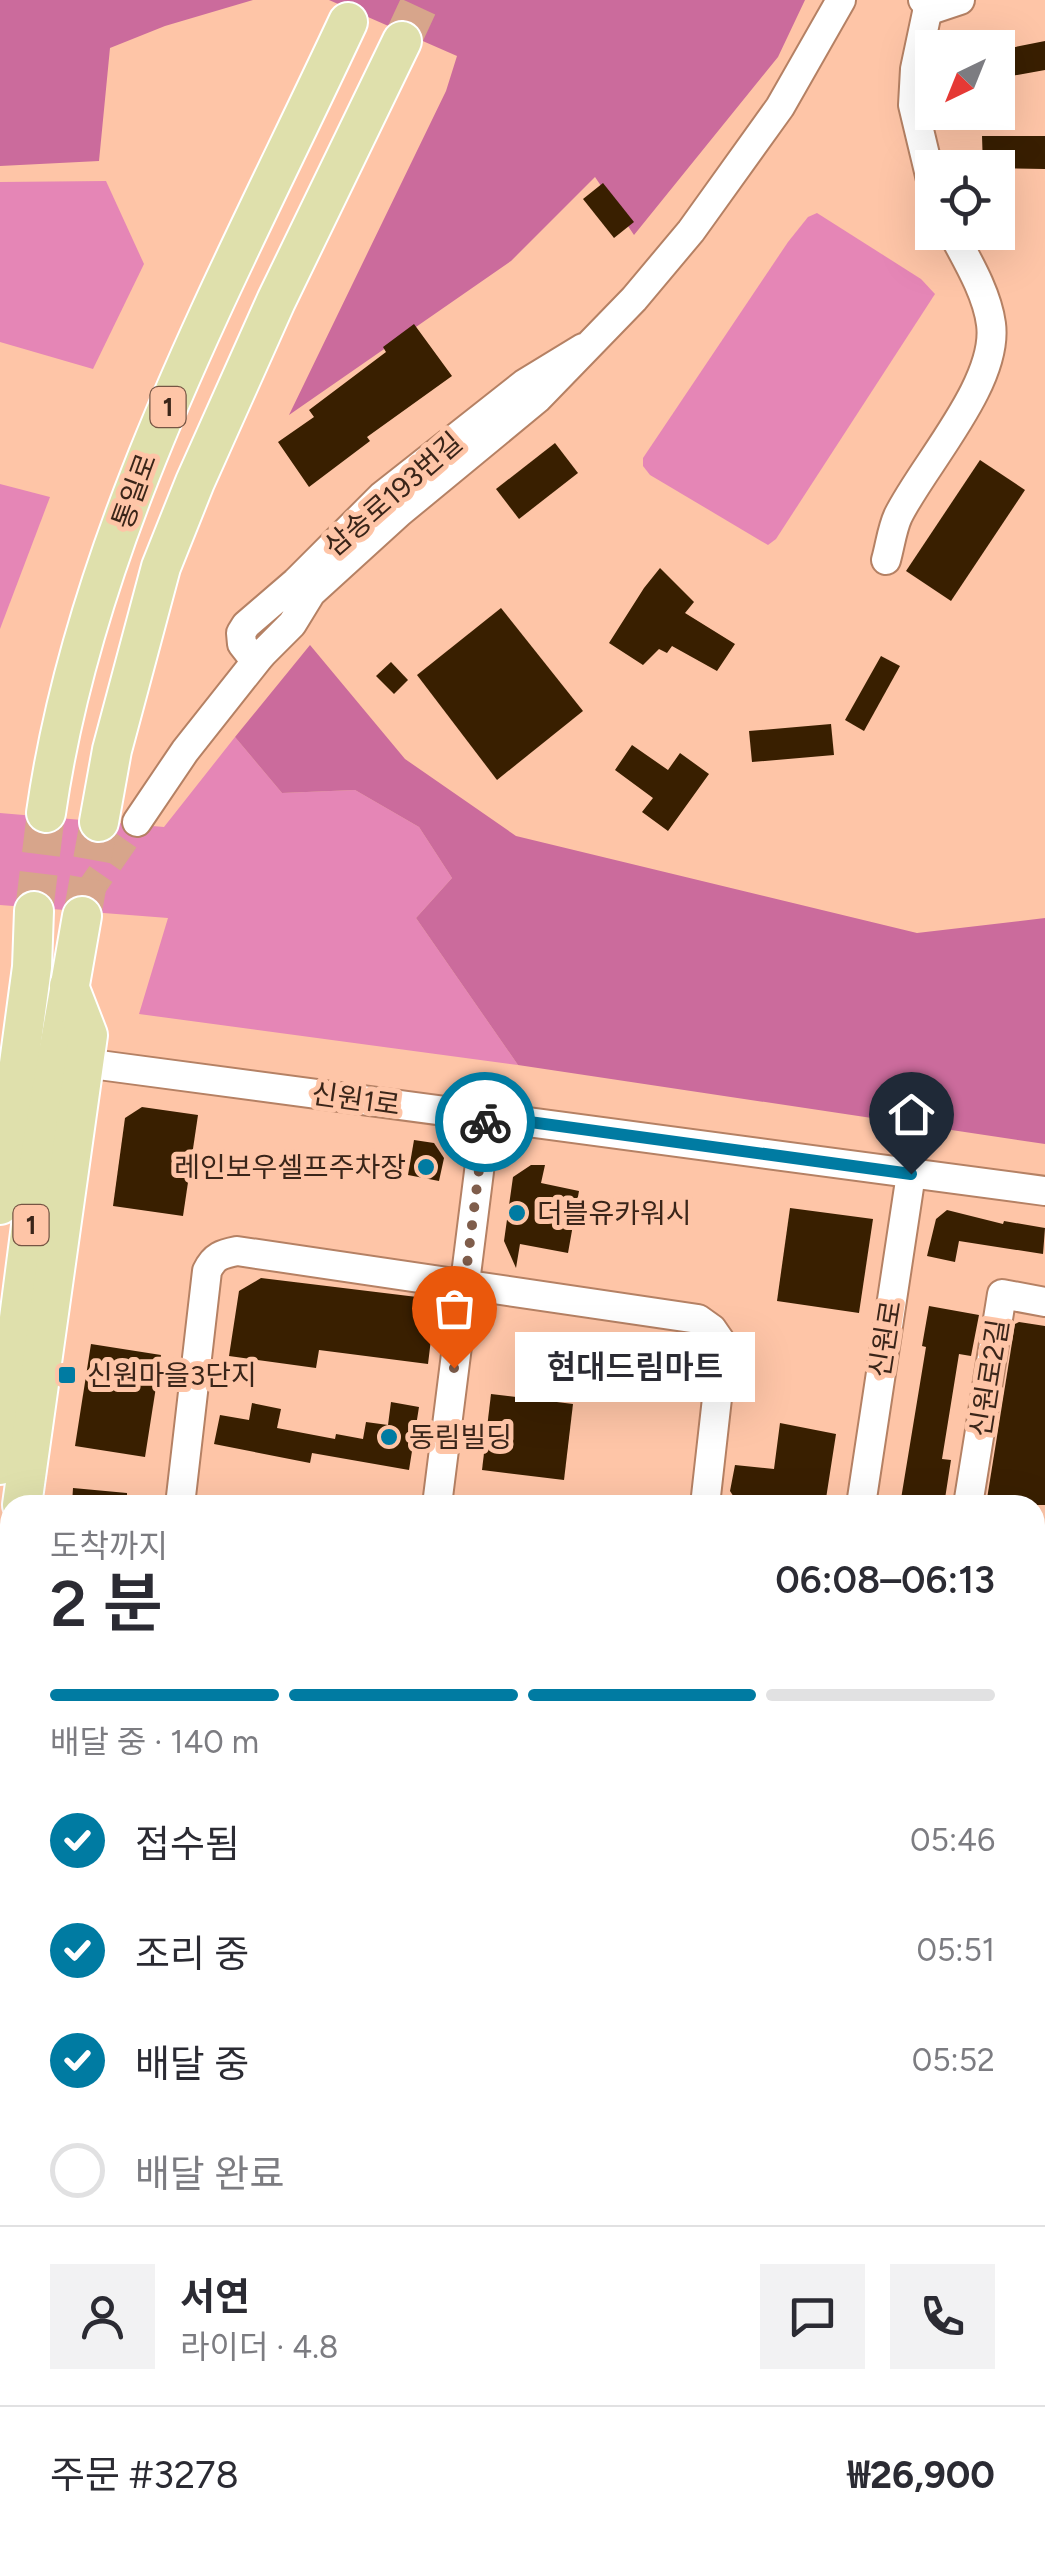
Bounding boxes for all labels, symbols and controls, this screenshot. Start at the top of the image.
north arrow [915,30,1015,130]
map controls [915,30,1015,250]
button: locate [915,150,1015,250]
road number: 1 [150,387,186,427]
street label: 삼송로193번길 [317,425,469,563]
street label: 통일로 [105,449,163,533]
courier [435,1072,535,1172]
pin [869,1072,954,1175]
street label: 신원1로 [310,1076,402,1122]
icon: home [884,1087,939,1142]
icon: bike [458,1095,513,1150]
place label: 레인보우셀프주차장 [174,1150,406,1184]
marker: 레인보우셀프주차장 [415,1156,437,1178]
place label: 더블유카워시 [537,1196,692,1230]
marker: 더블유카워시 [506,1202,528,1224]
road number: 1 [14,1205,48,1245]
pin [412,1266,497,1369]
icon: bag [427,1281,482,1336]
street label: 신원로 [862,1298,908,1380]
street label: 신원로2길 [963,1317,1015,1439]
callout: 현대드림마트 [514,1333,754,1403]
text: 현대드림마트 [547,1348,723,1386]
place label: 신원마을3단지 [87,1358,257,1392]
marker: 신원마을3단지 [56,1364,78,1386]
place label: 동림빌딩 [409,1420,512,1454]
marker: 동림빌딩 [378,1426,400,1448]
text: 도착까지 [50,1527,168,1565]
text: 06:08–06:13 [775,1557,995,1603]
text: 2 분 [50,1564,163,1642]
text: 배달 중 · 140 m [50,1723,259,1761]
icon: check [50,1813,105,1868]
text: 접수됨 [135,1821,240,1867]
text: 05:46 [910,1821,995,1859]
icon: check [50,1923,105,1978]
text: 조리 중 [135,1931,249,1977]
text: 05:51 [916,1931,995,1969]
icon: check [50,2033,105,2088]
text: 배달 중 [135,2041,249,2087]
text: 05:52 [912,2041,995,2079]
text: 배달 완료 [135,2151,284,2197]
button: person [50,2264,155,2369]
button: chat [760,2264,865,2369]
button: phone [890,2264,995,2369]
text: 서연 [180,2274,250,2320]
text: 라이더 · 4.8 [180,2328,338,2366]
text: 주문 #3278 [50,2452,239,2498]
text: ₩26,900 [847,2452,995,2498]

